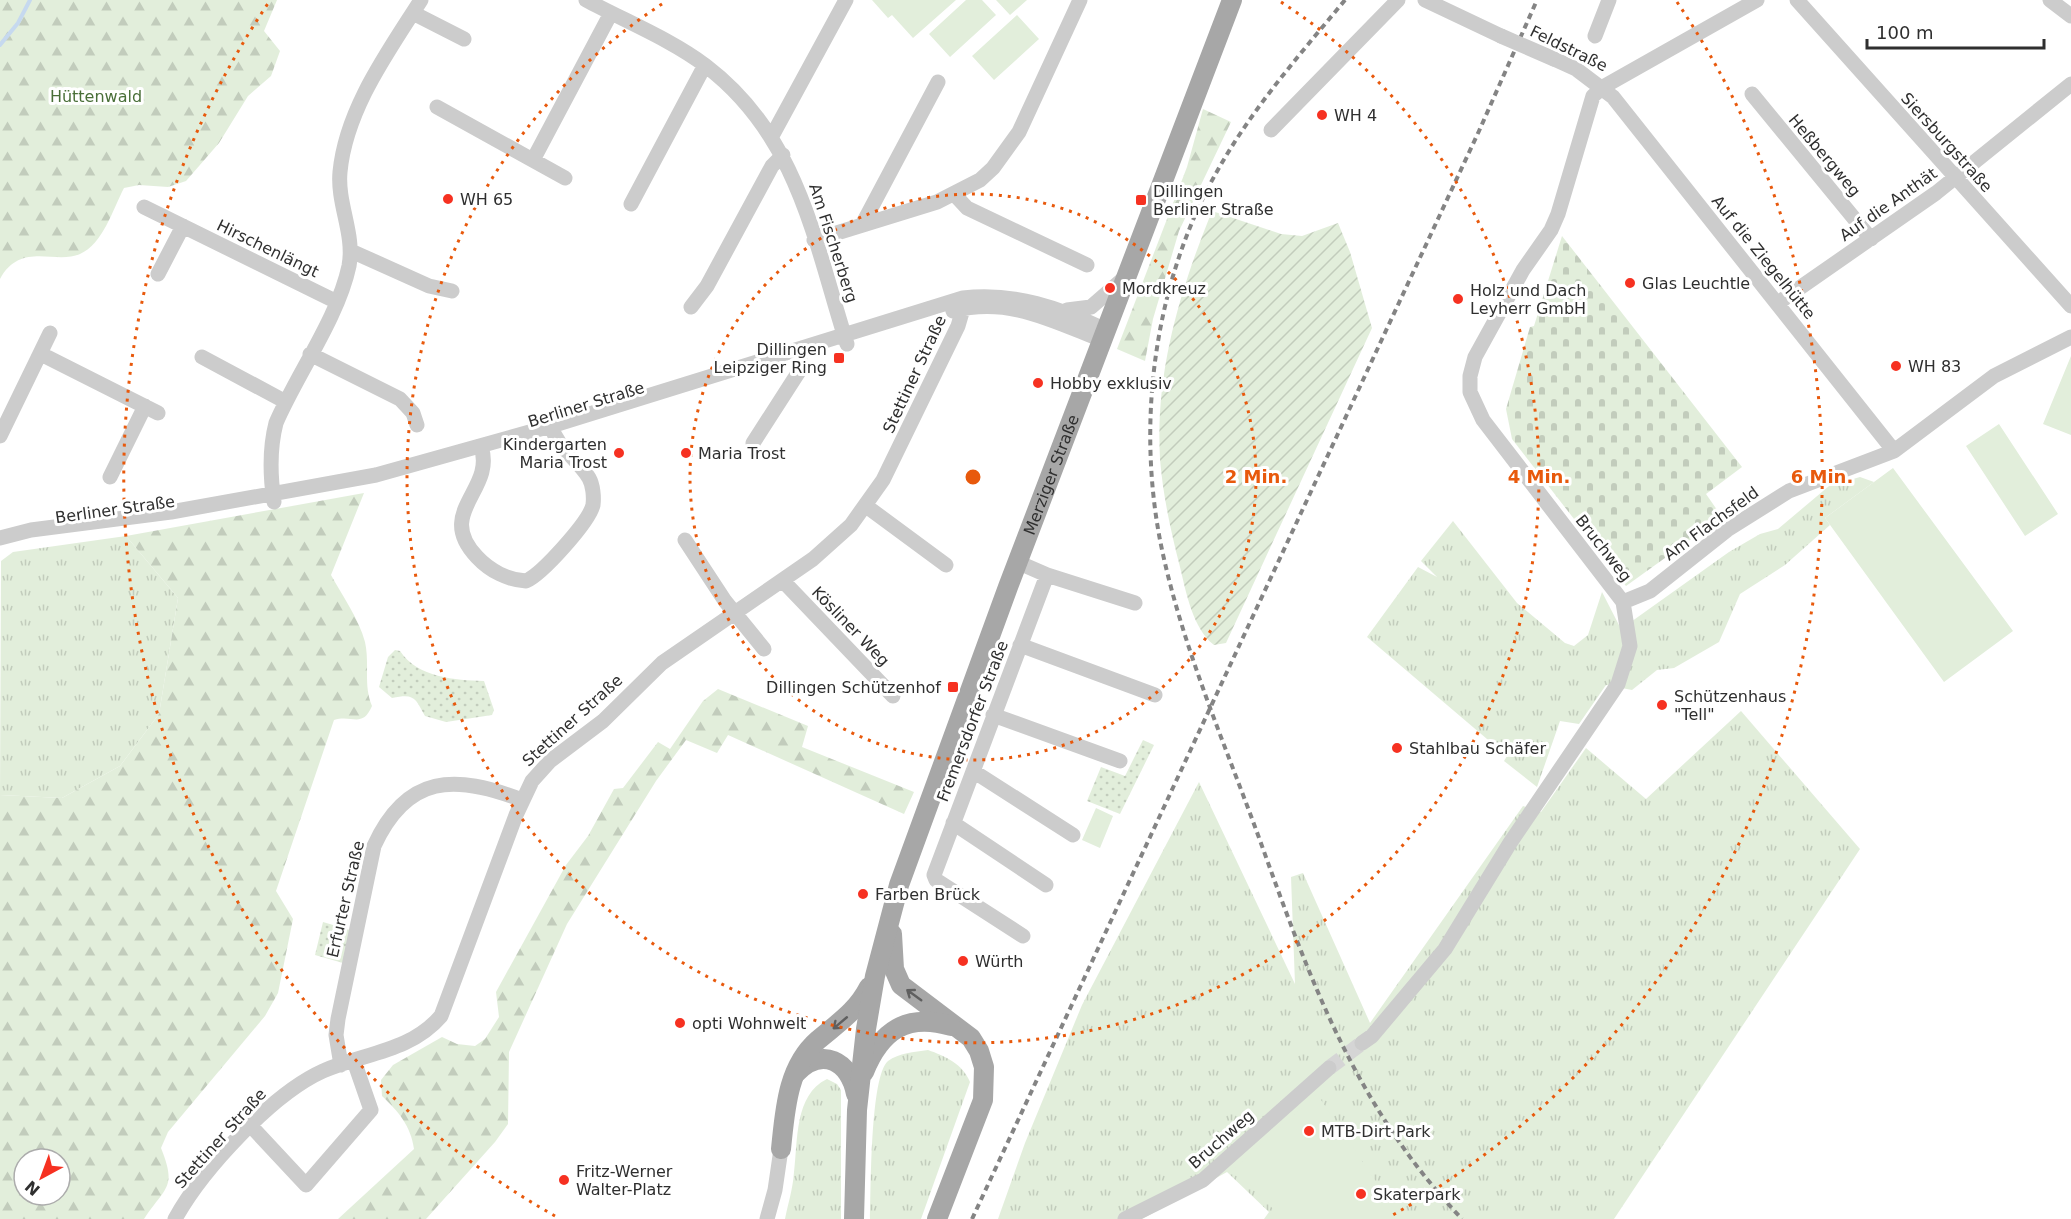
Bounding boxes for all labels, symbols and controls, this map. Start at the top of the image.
scale bar [1867,12,2044,50]
street label: Feldstraße [1527,22,1611,75]
text: 100 m [1876,22,1934,43]
park label: Hüttenwald [50,87,142,106]
street label: Siersburgstraße [1897,89,1996,196]
place label: WH 4 [1334,106,1377,125]
marker: WH 4 [1315,108,1329,122]
street label: Heßbergweg [1785,110,1865,200]
street label: Auf die Anthät [1836,164,1941,245]
street label: Am Fischerberg [805,181,862,305]
place label: Dillingen Berliner Straße [1153,182,1274,219]
place label: WH 65 [460,190,513,209]
marker: WH 65 [441,192,455,206]
street label: Auf die Ziegelhütte [1708,192,1819,323]
marker: Dillingen Berliner Straße [1134,193,1148,207]
street label: Hirschenlängt [214,216,322,281]
place label: Glas Leuchtle [1642,274,1750,293]
marker: Glas Leuchtle [1623,276,1637,290]
place label: Mordkreuz [1122,279,1206,298]
marker: Mordkreuz [1103,281,1117,295]
place label: Holz und Dach Leyherr GmbH [1470,281,1586,318]
marker: Holz und Dach Leyherr GmbH [1451,292,1465,306]
street label: Stettiner Straße [879,312,950,436]
place label: Dillingen Leipziger Ring [714,340,827,377]
marker: Dillingen Leipziger Ring [832,351,846,365]
place label: WH 83 [1908,357,1961,376]
marker: WH 83 [1889,359,1903,373]
place label: Hobby exklusiv [1050,374,1172,393]
marker: Hobby exklusiv [1031,376,1045,390]
street label: Berliner Straße [526,378,647,431]
street label: Merziger Straße [1020,412,1083,538]
place label: Kindergarten Maria Trost [503,435,607,472]
place label: Maria Trost [698,444,786,463]
marker: Kindergarten Maria Trost [612,446,626,460]
marker: Maria Trost [679,446,693,460]
text: 2 Min. [1225,466,1287,487]
text: 4 Min. [1508,466,1570,487]
text: 6 Min. [1791,466,1853,487]
centre of rings [963,467,983,487]
street label: Am Flachsfeld [1660,483,1762,564]
street label: Berliner Straße [54,492,176,527]
street label: Bruchweg [1572,511,1636,586]
street label: Kösliner Weg [808,583,893,670]
street label: Fremersdorfer Straße [933,638,1012,804]
street label: Stettiner Straße [519,671,626,770]
place label: Dillingen Schützenhof [766,678,941,697]
marker: Dillingen Schützenhof [946,680,960,694]
place label: Schützenhaus "Tell" [1674,687,1786,724]
marker: Schützenhaus "Tell" [1655,698,1669,712]
place label: Stahlbau Schäfer [1409,739,1546,758]
marker: Stahlbau Schäfer [1390,741,1404,755]
street label: Erfurter Straße [323,839,368,959]
place label: Farben Brück [875,885,981,904]
marker: Farben Brück [856,887,870,901]
place label: Würth [975,952,1023,971]
marker: Würth [956,954,970,968]
one-way arrow [907,989,923,1001]
place label: opti Wohnwelt [692,1014,806,1033]
marker: opti Wohnwelt [673,1016,687,1030]
one-way arrow [832,1016,848,1029]
street label: Stettiner Straße [171,1085,270,1192]
street label: Bruchweg [1185,1106,1258,1173]
place label: MTB-Dirt Park [1321,1122,1431,1141]
marker: MTB-Dirt Park [1302,1124,1316,1138]
north arrow [12,1147,72,1207]
place label: Fritz-Werner Walter-Platz [576,1162,673,1199]
marker: Fritz-Werner Walter-Platz [557,1173,571,1187]
text: N [21,1176,44,1200]
place label: Skaterpark [1373,1185,1461,1204]
marker: Skaterpark [1354,1187,1368,1201]

